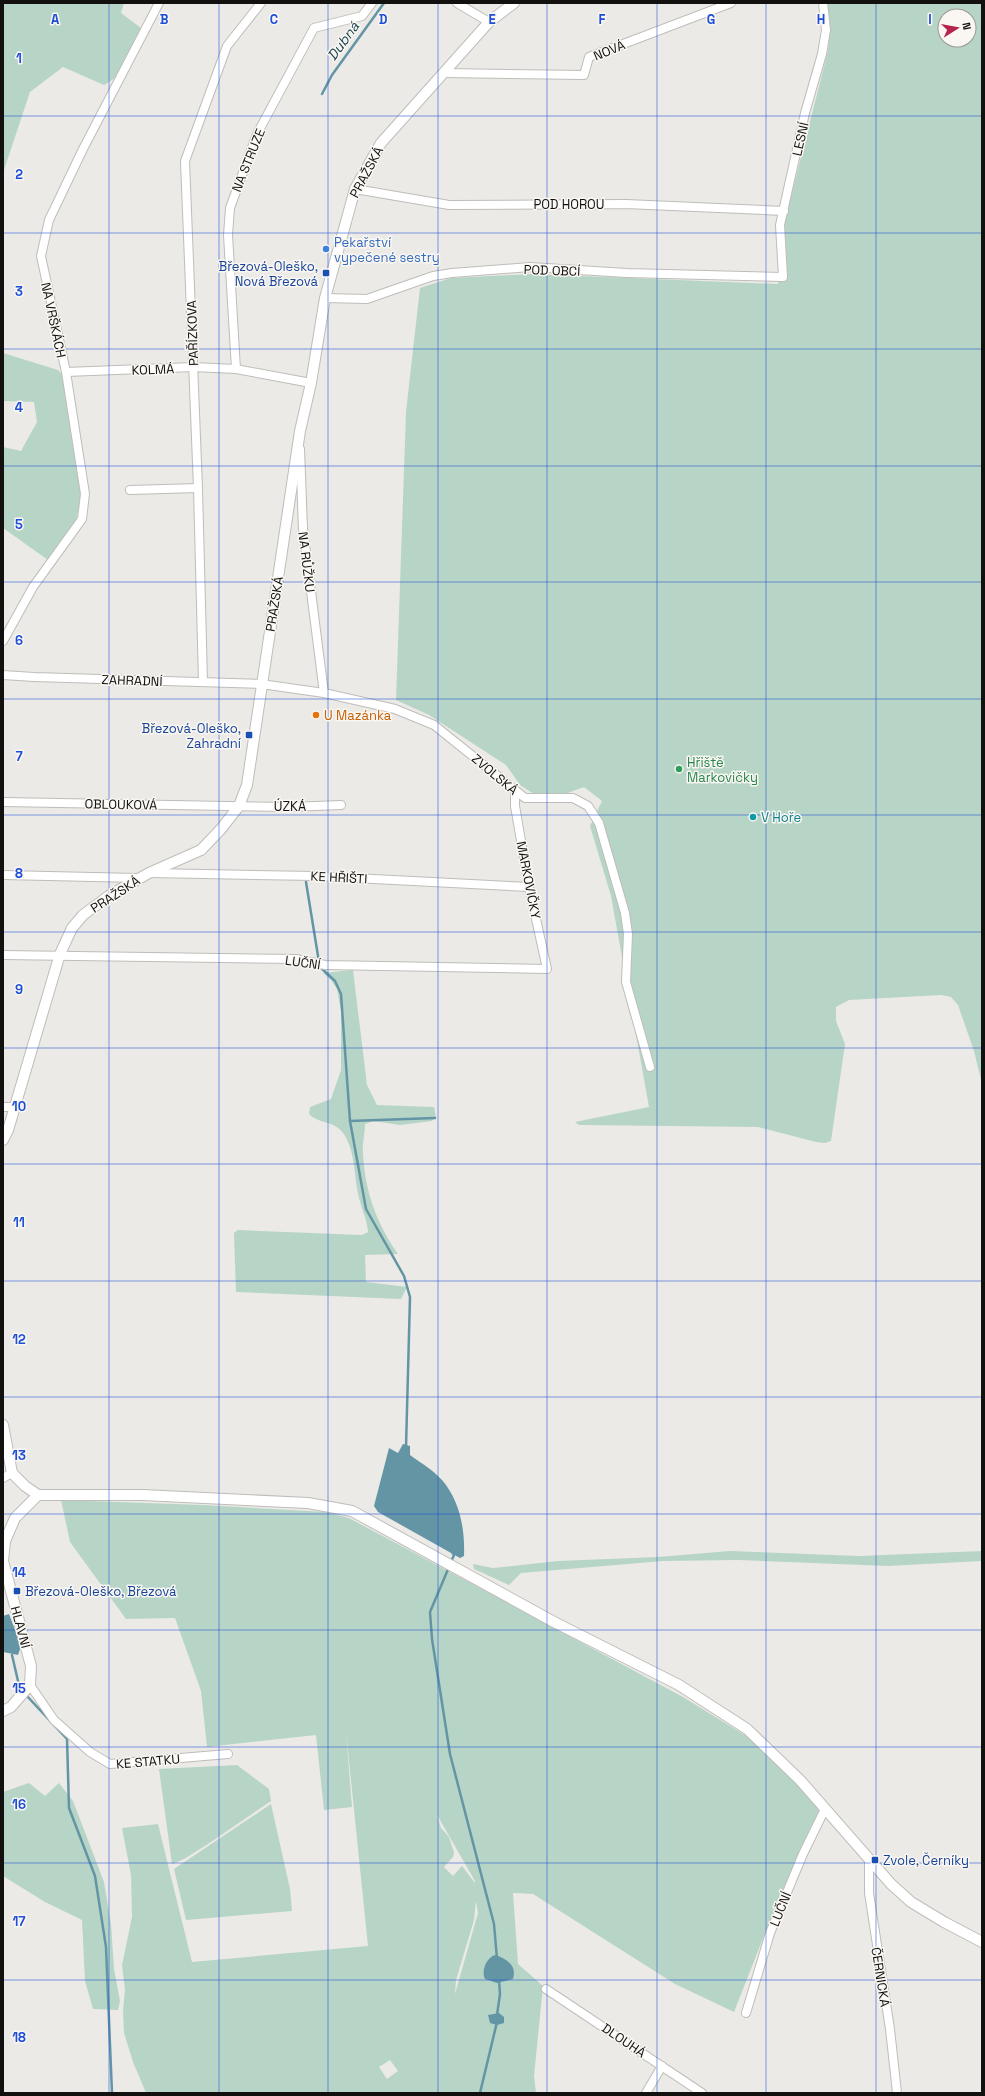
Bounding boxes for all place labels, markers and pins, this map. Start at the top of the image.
place label: Pekařství vypečené sestry [334,234,440,266]
marker: Pekařství vypečené sestry [321,244,331,254]
place label: Březová-Oleško, Nová Březová [219,258,319,290]
marker: Březová-Oleško, Nová Březová [321,268,331,278]
place label: U Mazánka [324,707,392,724]
marker: U Mazánka [311,710,321,720]
place label: Březová-Oleško, Zahradní [142,720,242,752]
marker: Březová-Oleško, Zahradní [244,730,254,740]
place label: Hřiště Markovičky [687,754,758,786]
marker: Hřiště Markovičky [674,764,684,774]
place label: V Hoře [761,809,801,826]
marker: V Hoře [748,812,758,822]
place label: Březová-Oleško, Březová [25,1583,177,1600]
marker: Březová-Oleško, Březová [12,1586,22,1596]
place label: Zvole, Černíky [883,1852,969,1869]
marker: Zvole, Černíky [870,1855,880,1865]

